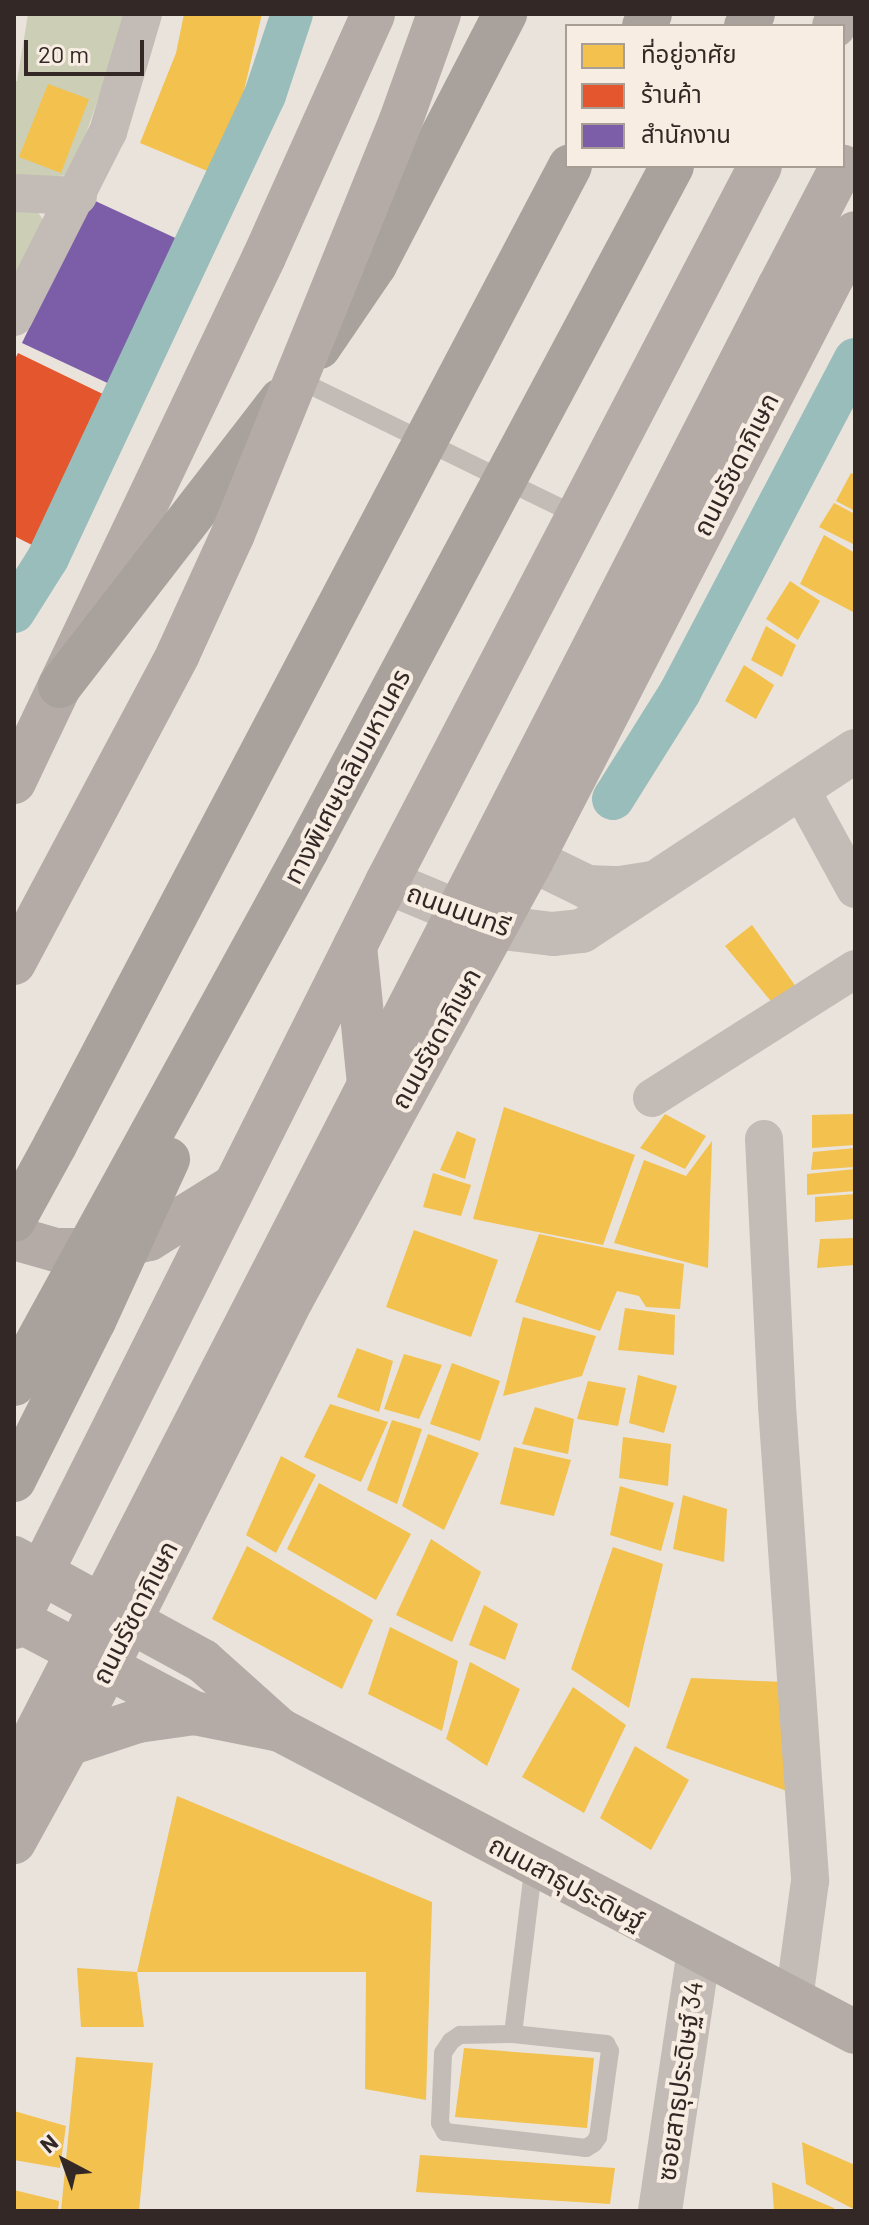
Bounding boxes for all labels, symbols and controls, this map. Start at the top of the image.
scale bar [28,24,148,74]
legend [565,24,845,168]
text: 20 m [38,39,89,68]
text: ที่อยู่อาศัย [641,39,737,68]
text: ร้านค้า [641,79,702,108]
text: สำนักงาน [641,119,731,148]
street label: ถนนรัชดาภิเษก [686,387,784,541]
street label: ทางพิเศษเฉลิมมหานคร [276,663,416,889]
street label: ถนนนนทรี [403,876,515,942]
street label: ถนนรัชดาภิเษก [383,962,487,1114]
street label: ถนนรัชดาภิเษก [85,1535,183,1689]
street label: ถนนสาธุประดิษฐ์ [484,1828,650,1936]
street label: ซอยสาธุประดิษฐ์ 34 [650,1979,708,2183]
north arrow [24,2121,104,2201]
text: N [34,2128,62,2158]

